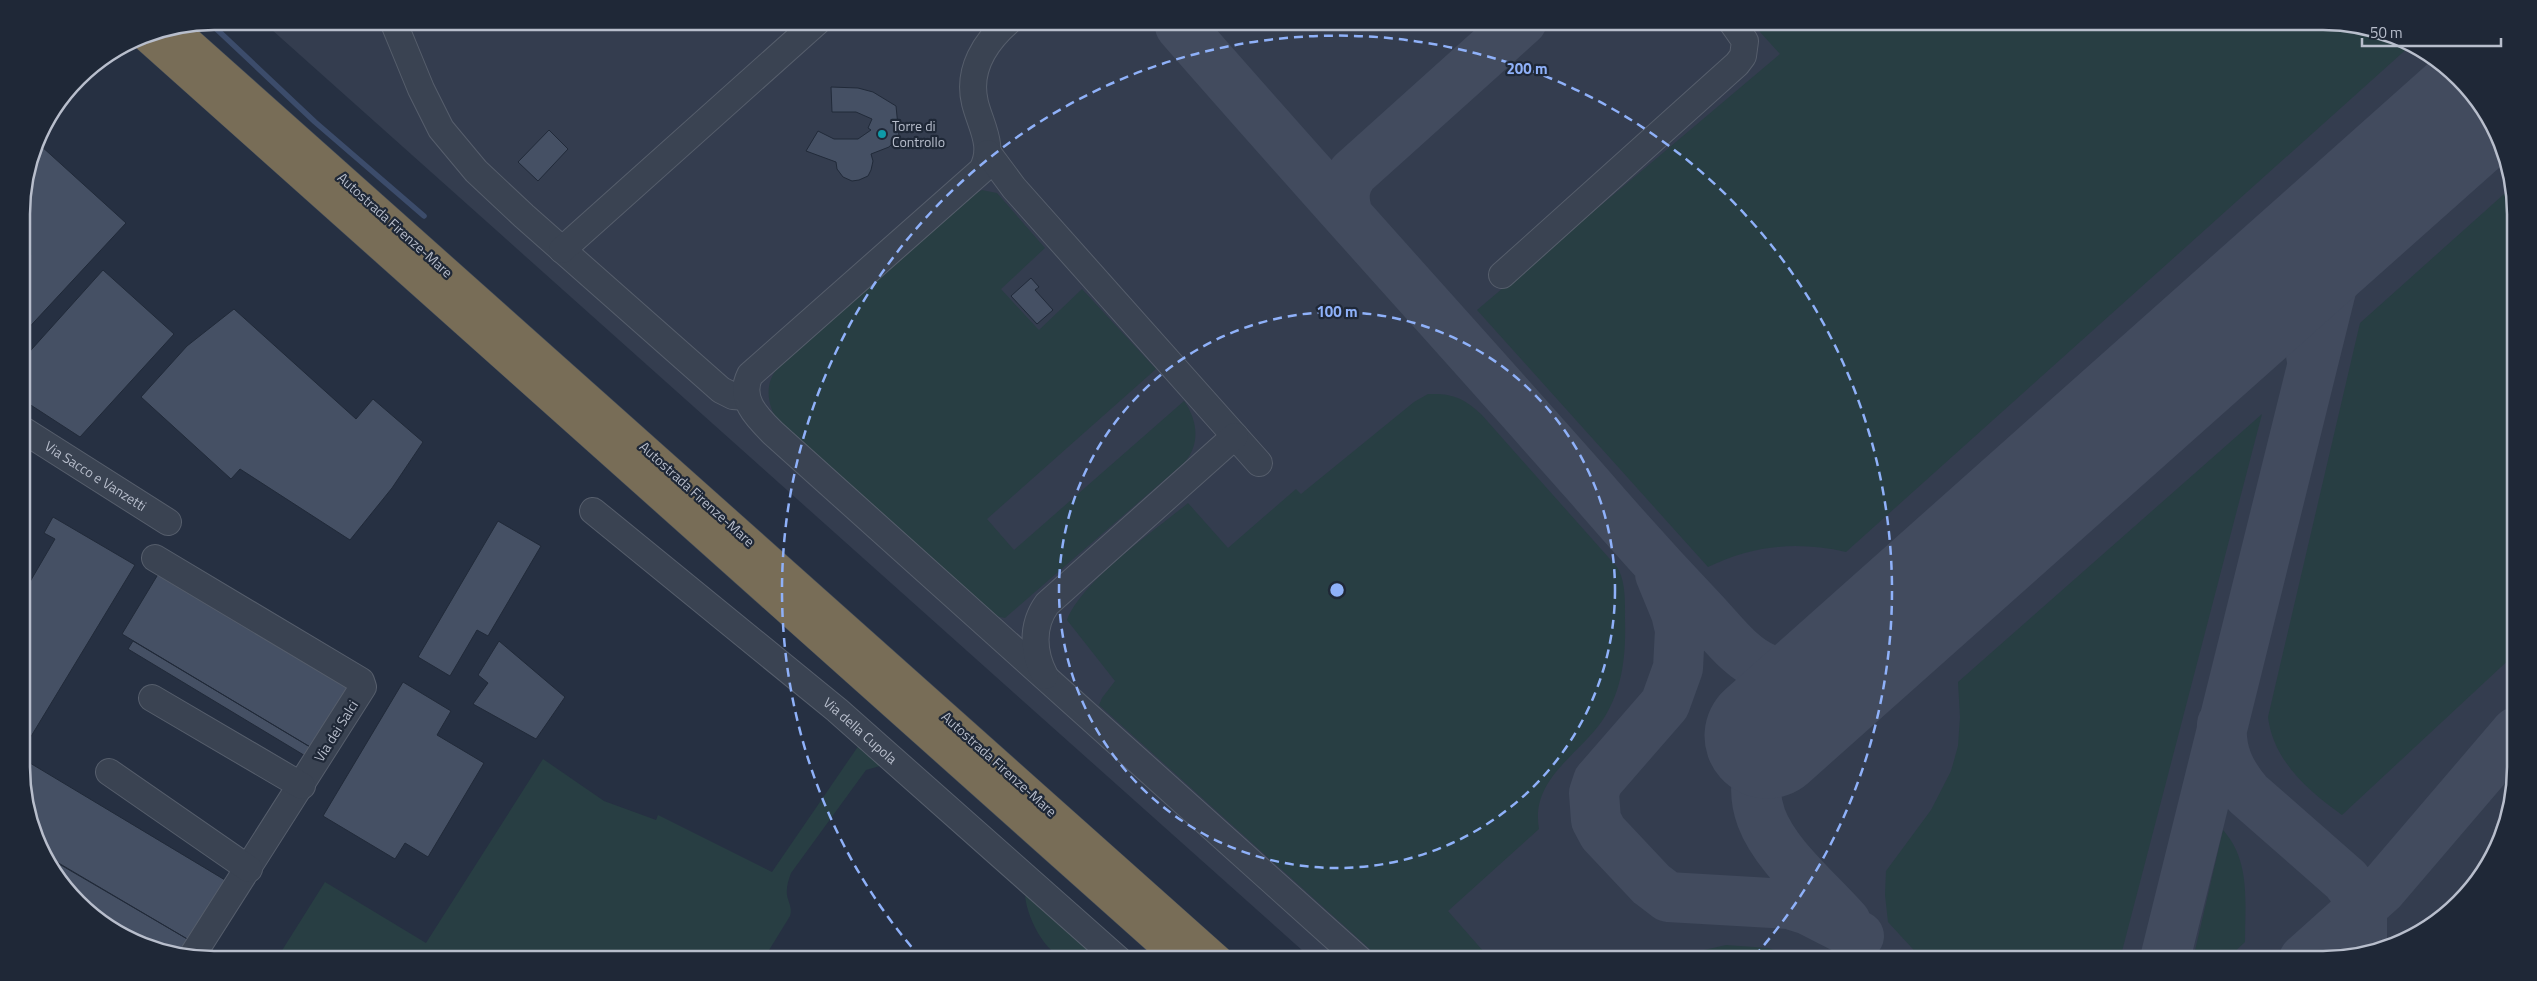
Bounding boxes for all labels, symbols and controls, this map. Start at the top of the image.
scale bar [2362,15,2501,47]
text: 50 m [2370,21,2403,44]
text: 200 m [1506,57,1548,80]
place label: Torre di Controllo [892,115,945,152]
marker: Torre di Controllo [876,128,888,140]
street label: Autostrada Firenze-Mare [333,167,458,282]
text: 100 m [1316,300,1358,323]
street label: Via Sacco e Vanzetti [41,435,151,516]
street label: Autostrada Firenze-Mare [635,436,760,551]
centre of rings [1328,581,1346,599]
street label: Via della Cupola [819,692,902,769]
street label: Via dei Salci [308,696,363,766]
street label: Autostrada Firenze-Mare [937,706,1062,821]

